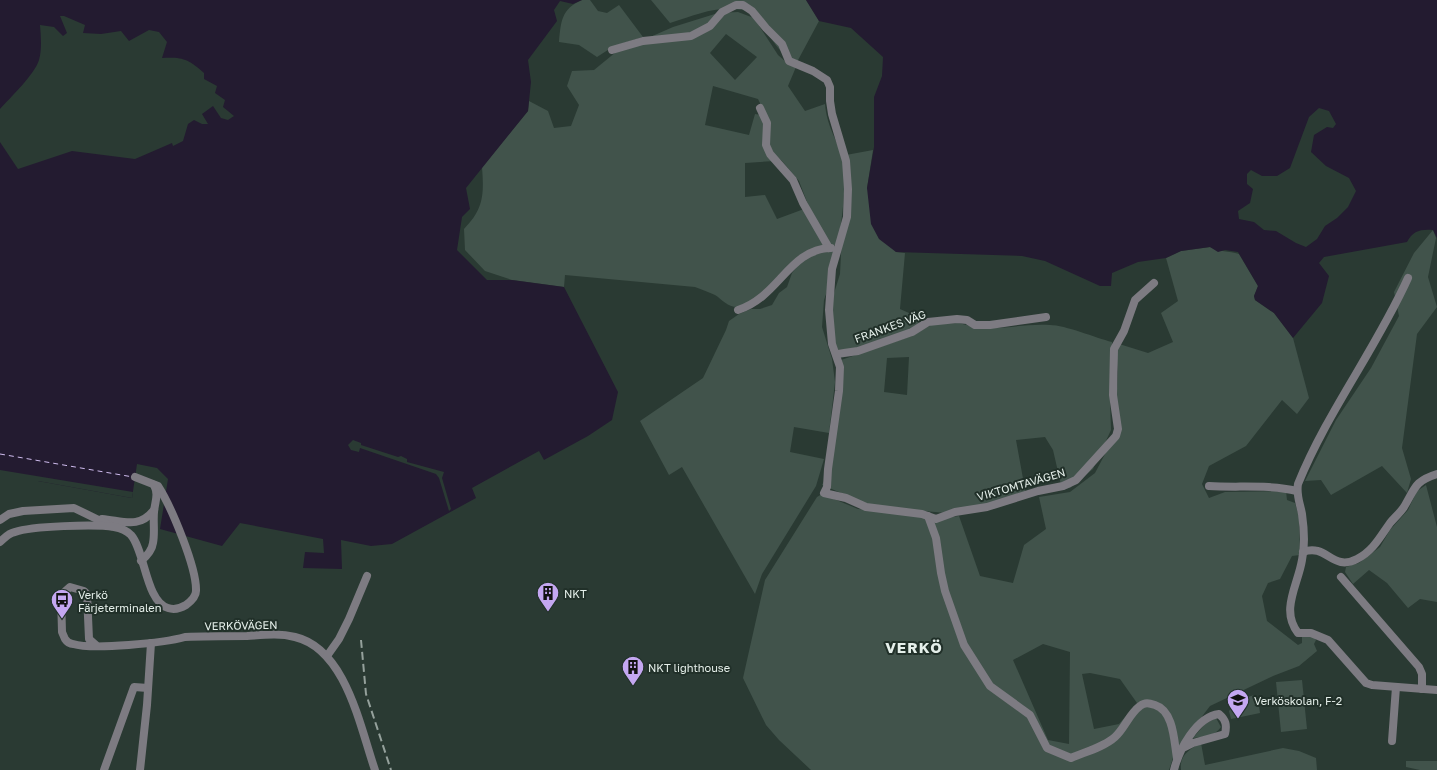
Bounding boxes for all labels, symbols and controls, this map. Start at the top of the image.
street label: FRANKES VÄG [852,307,928,345]
street label: VIKTOMTAVÄGEN [975,465,1067,503]
building icon: NKT [535,580,561,613]
bus stop icon: Verkö Färjeterminalen [49,587,75,620]
place label: NKT [564,587,587,600]
place label: Verkö Färjeterminalen [78,588,161,614]
street label: VERKÖVÄGEN [204,618,278,632]
district label: VERKÖ [885,638,943,656]
building icon: NKT lighthouse [620,654,646,687]
place label: NKT lighthouse [648,661,730,674]
school or university icon: Verköskolan, F-2 [1225,687,1251,720]
place label: Verköskolan, F-2 [1254,694,1342,707]

